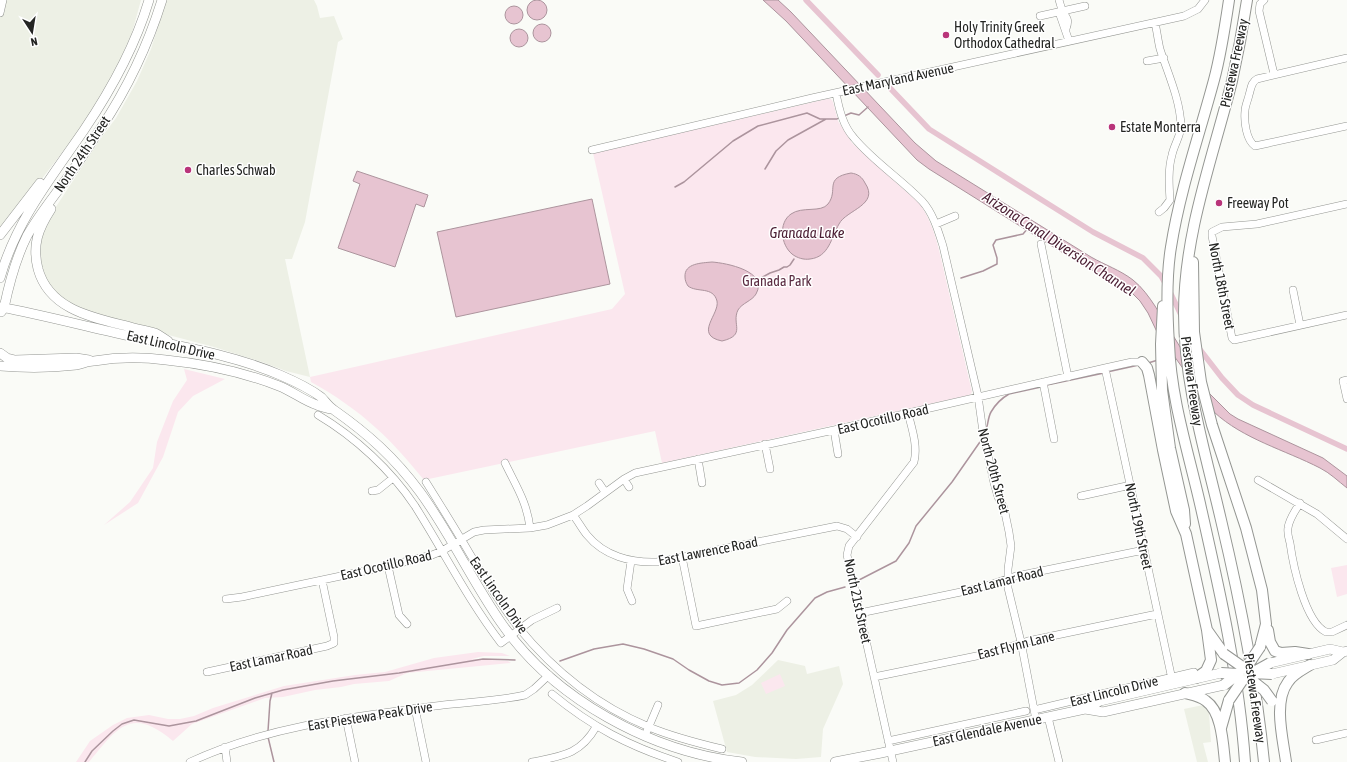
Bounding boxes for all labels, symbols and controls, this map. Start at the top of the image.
north arrow [12,12,52,52]
street label: Piestewa Freeway [1217,17,1251,109]
place label: Holy Trinity Greek Orthodox Cathedral [954,19,1055,51]
marker: Holy Trinity Greek Orthodox Cathedral [941,30,951,40]
text: N [30,35,39,48]
street label: East Maryland Avenue [841,59,955,99]
street label: North 24th Street [51,113,113,195]
place label: Estate Monterra [1120,119,1201,135]
marker: Estate Monterra [1107,122,1117,132]
place label: Charles Schwab [196,162,276,178]
marker: Charles Schwab [183,165,193,175]
water label: Arizona Canal Diversion Channel [979,187,1139,299]
place label: Freeway Pot [1227,195,1289,211]
marker: Freeway Pot [1214,198,1224,208]
water label: Granada Lake [769,224,845,241]
street label: North 18th Street [1206,241,1238,331]
park label: Granada Park [742,273,812,289]
street label: East Lincoln Drive [125,327,217,363]
street label: Piestewa Freeway [1178,335,1206,427]
street label: East Ocotillo Road [836,401,930,437]
street label: North 20th Street [975,426,1013,516]
street label: North 19th Street [1122,481,1156,571]
street label: East Lawrence Road [657,534,759,568]
street label: East Ocotillo Road [339,547,433,583]
street label: East Lincoln Drive [467,553,531,637]
street label: North 21st Street [841,557,875,645]
street label: East Lamar Road [959,563,1045,599]
street label: East Flynn Lane [976,628,1056,662]
street label: East Lamar Road [228,641,314,675]
street label: Piestewa Freeway [1241,652,1269,744]
street label: East Lincoln Drive [1068,672,1160,710]
street label: East Piestewa Peak Drive [306,698,434,734]
street label: East Glendale Avenue [931,711,1043,749]

